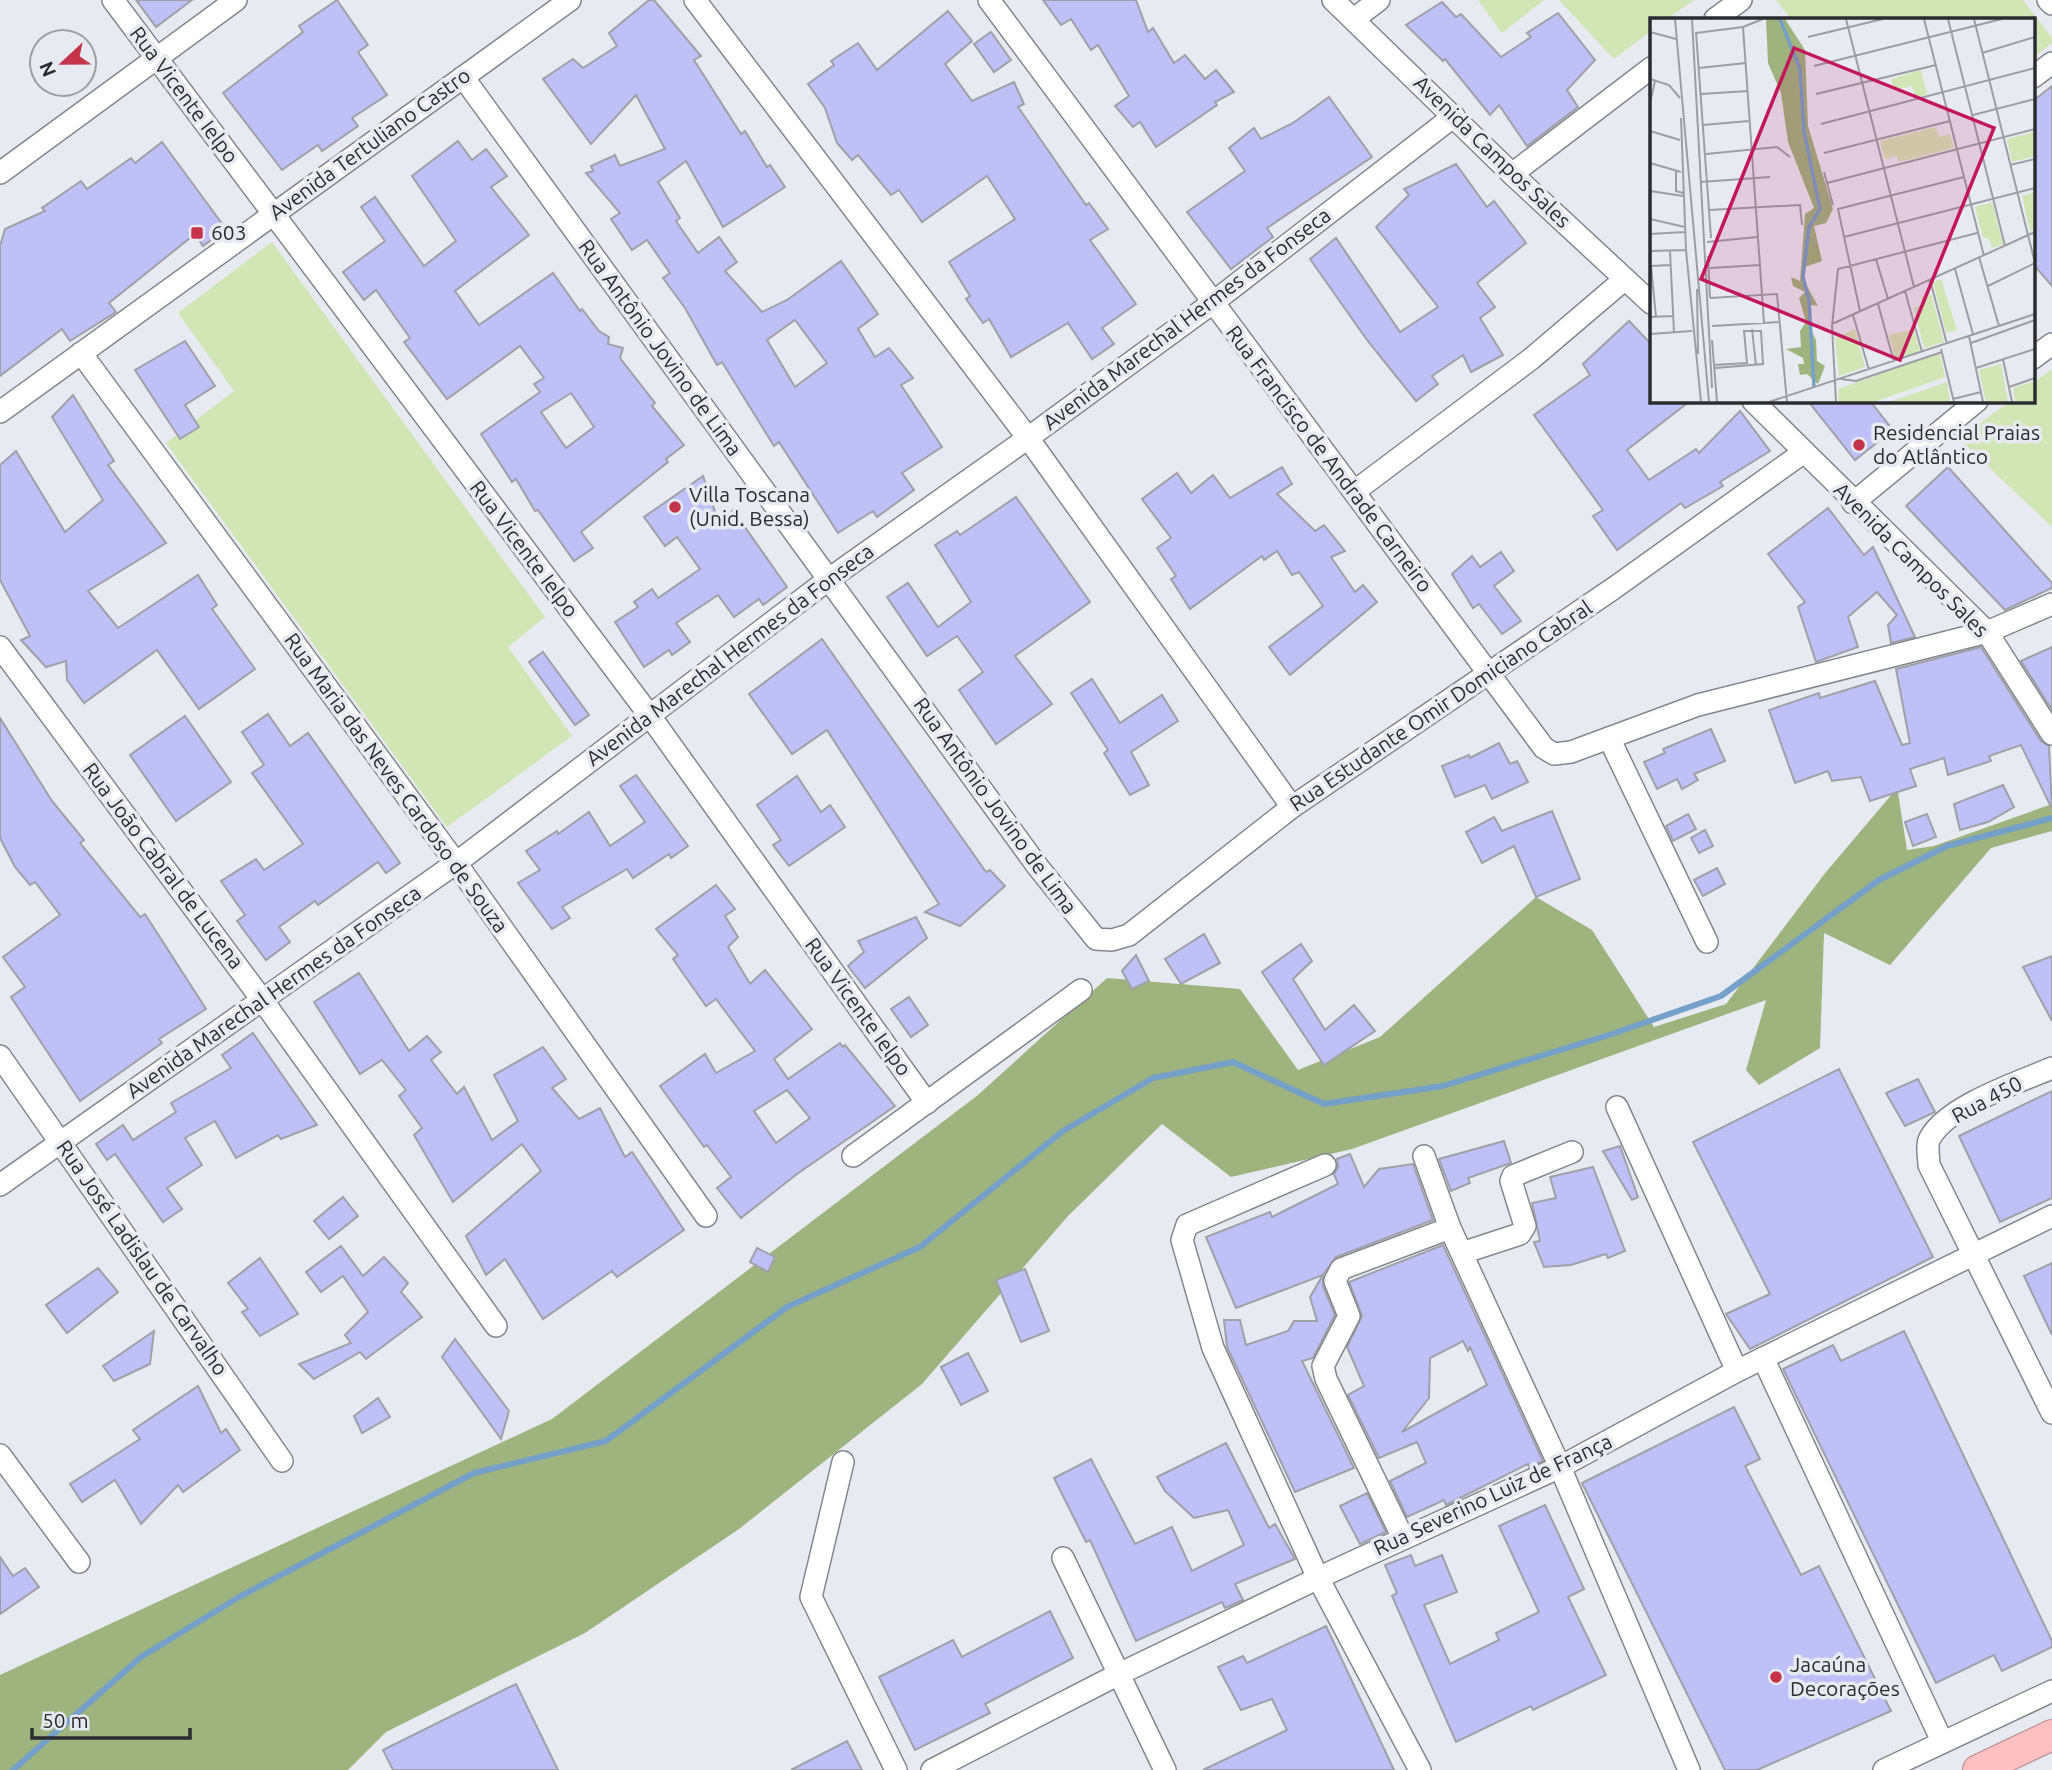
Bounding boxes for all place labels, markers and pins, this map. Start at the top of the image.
place label: 603 [211,220,247,244]
marker: 603 [189,225,205,241]
place label: Residencial Praias do Atlântico [1873,420,2040,468]
marker: Residencial Praias do Atlântico [1851,437,1867,453]
place label: Villa Toscana (Unid. Bessa) [689,482,810,530]
marker: Villa Toscana (Unid. Bessa) [667,499,683,515]
place label: Jacaúna Decorações [1790,1652,1900,1700]
marker: Jacaúna Decorações [1768,1669,1784,1685]

